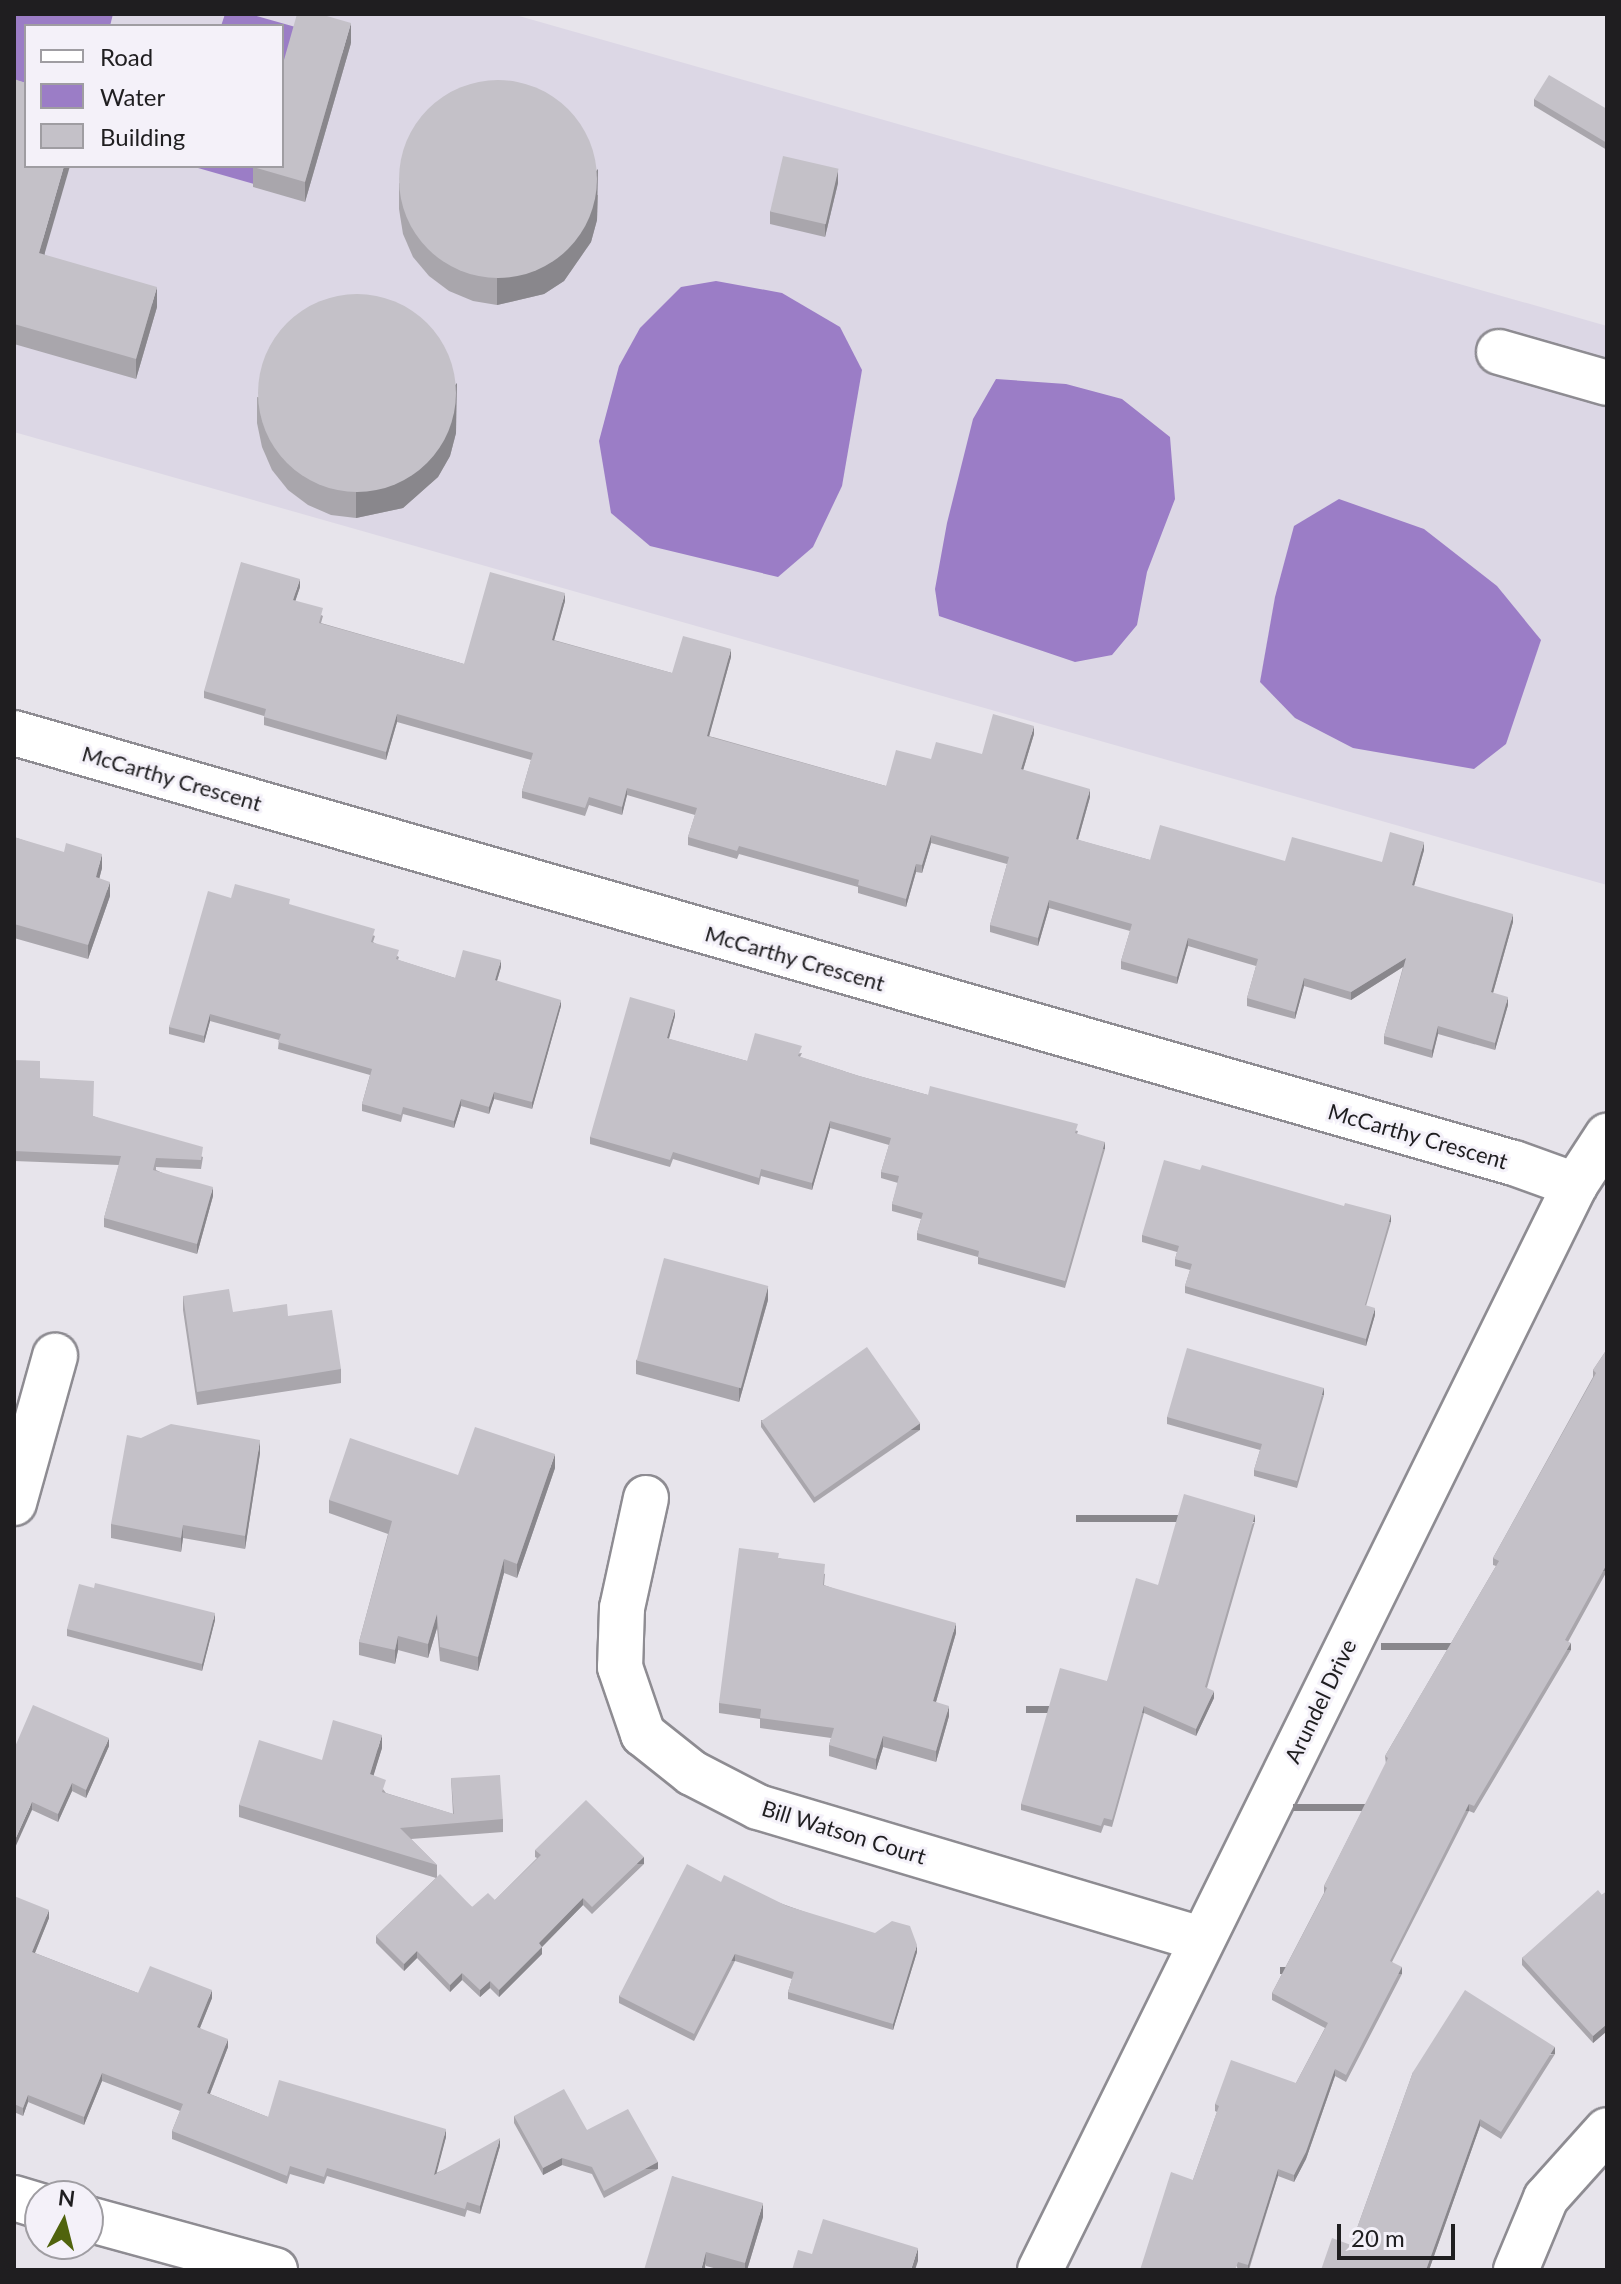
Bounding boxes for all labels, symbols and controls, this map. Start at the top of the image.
legend [24,24,284,168]
text: Road [100,42,153,71]
text: Water [100,82,165,111]
text: Building [100,122,185,151]
street label: McCarthy Crescent [79,740,265,816]
street label: McCarthy Crescent [702,920,888,996]
street label: McCarthy Crescent [1325,1098,1511,1174]
street label: Arundel Drive [1279,1635,1361,1767]
street label: Bill Watson Court [759,1794,929,1870]
north arrow [24,2180,104,2260]
text: N [57,2183,77,2212]
scale bar [1341,2208,1459,2258]
text: 20 m [1351,2223,1405,2252]

